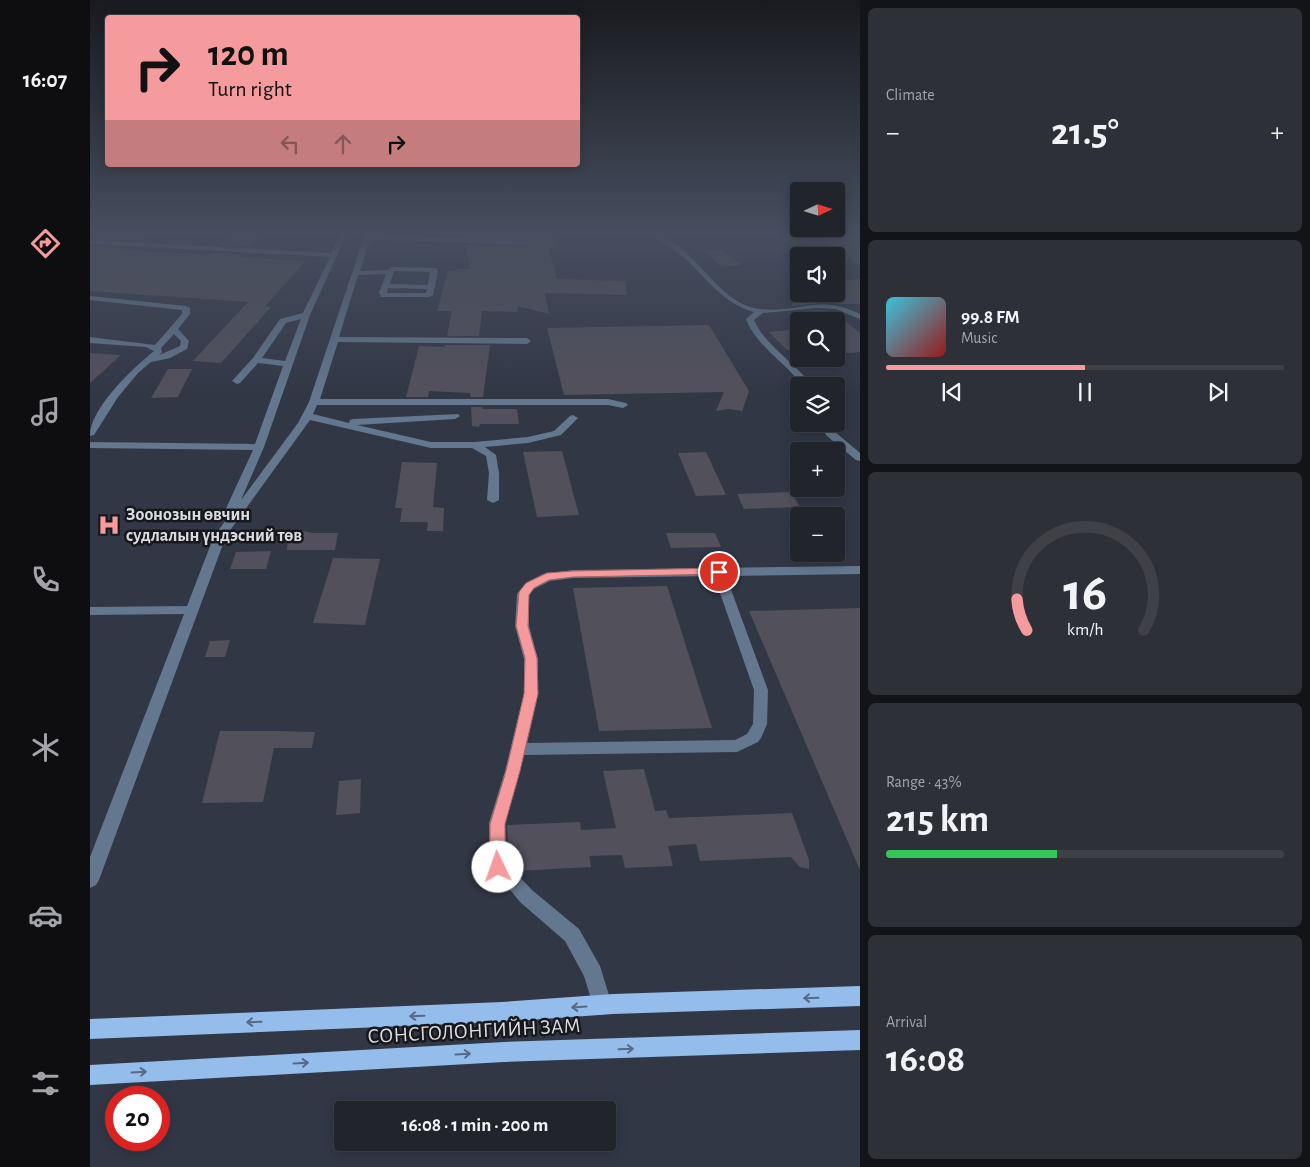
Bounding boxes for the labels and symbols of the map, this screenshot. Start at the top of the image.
north arrow [790,182,845,238]
place label: Зоонозын өвчин судлалын үндэсний төв [126,506,302,545]
hospital icon: Зоонозын өвчин судлалын үндэсний төв [96,512,122,538]
pin [698,551,740,593]
position arrow [471,840,523,892]
one-way arrow [804,993,820,1002]
one-way arrow [571,1002,587,1011]
one-way arrow [409,1011,425,1020]
street label: СОНСГОЛОНГИЙН ЗАМ [367,1014,581,1047]
one-way arrow [247,1017,263,1027]
one-way arrow [617,1044,633,1053]
one-way arrow [455,1050,471,1059]
one-way arrow [293,1059,309,1068]
one-way arrow [130,1068,146,1077]
speed limit sign: 20 [105,1086,170,1151]

